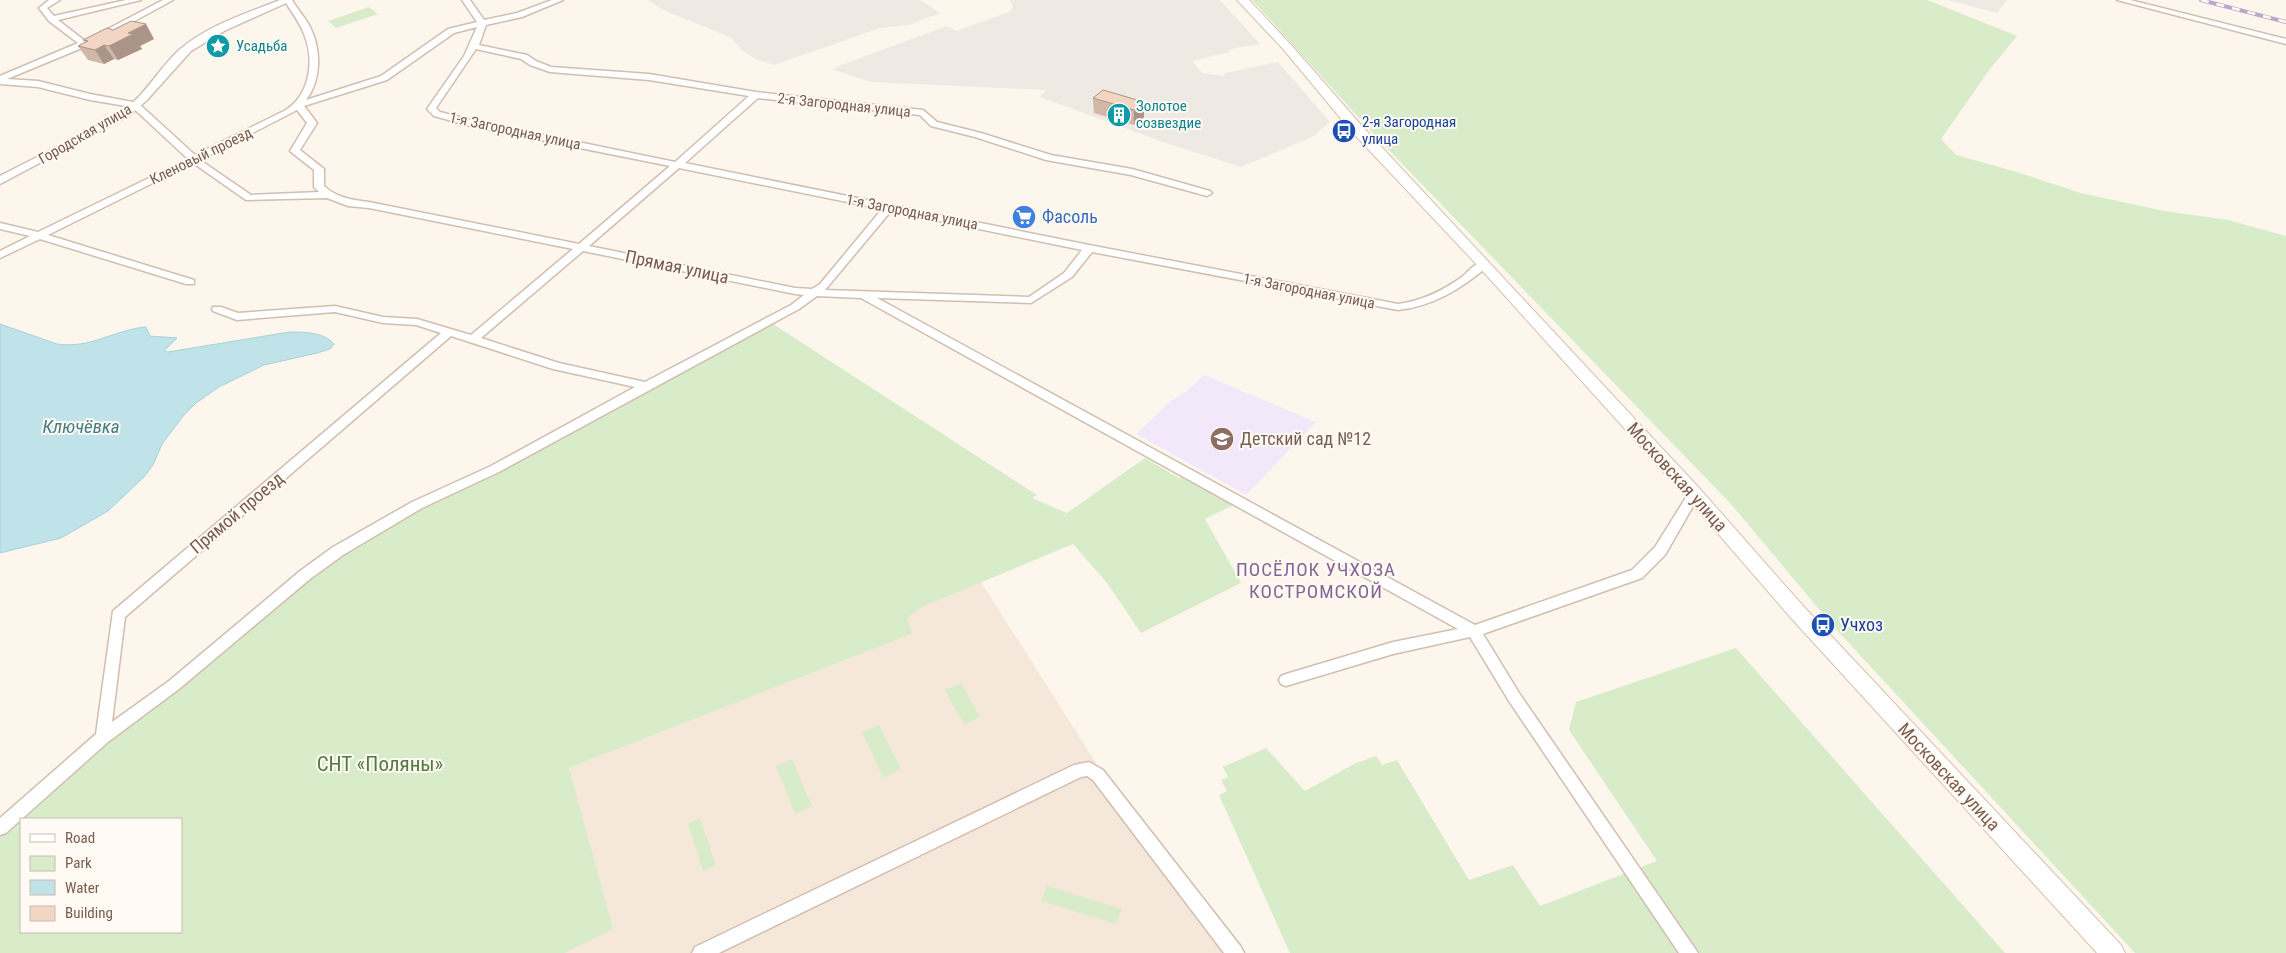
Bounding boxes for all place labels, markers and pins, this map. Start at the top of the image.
place icon: Усадьба [205,33,231,59]
place label: Усадьба [236,37,288,55]
place label: Золотое созвездие [1136,97,1201,132]
building icon: Золотое созвездие [1106,102,1132,128]
place label: 2-я Загородная улица [1362,113,1456,148]
bus stop icon: 2-я Загородная улица [1331,118,1357,144]
supermarket icon: Фасоль [1011,204,1037,230]
place label: Фасоль [1042,206,1098,227]
school or university icon: Детский сад №12 [1209,426,1235,452]
place label: Детский сад №12 [1240,428,1371,449]
bus stop icon: Учхоз [1810,612,1836,638]
place label: Учхоз [1840,614,1883,635]

